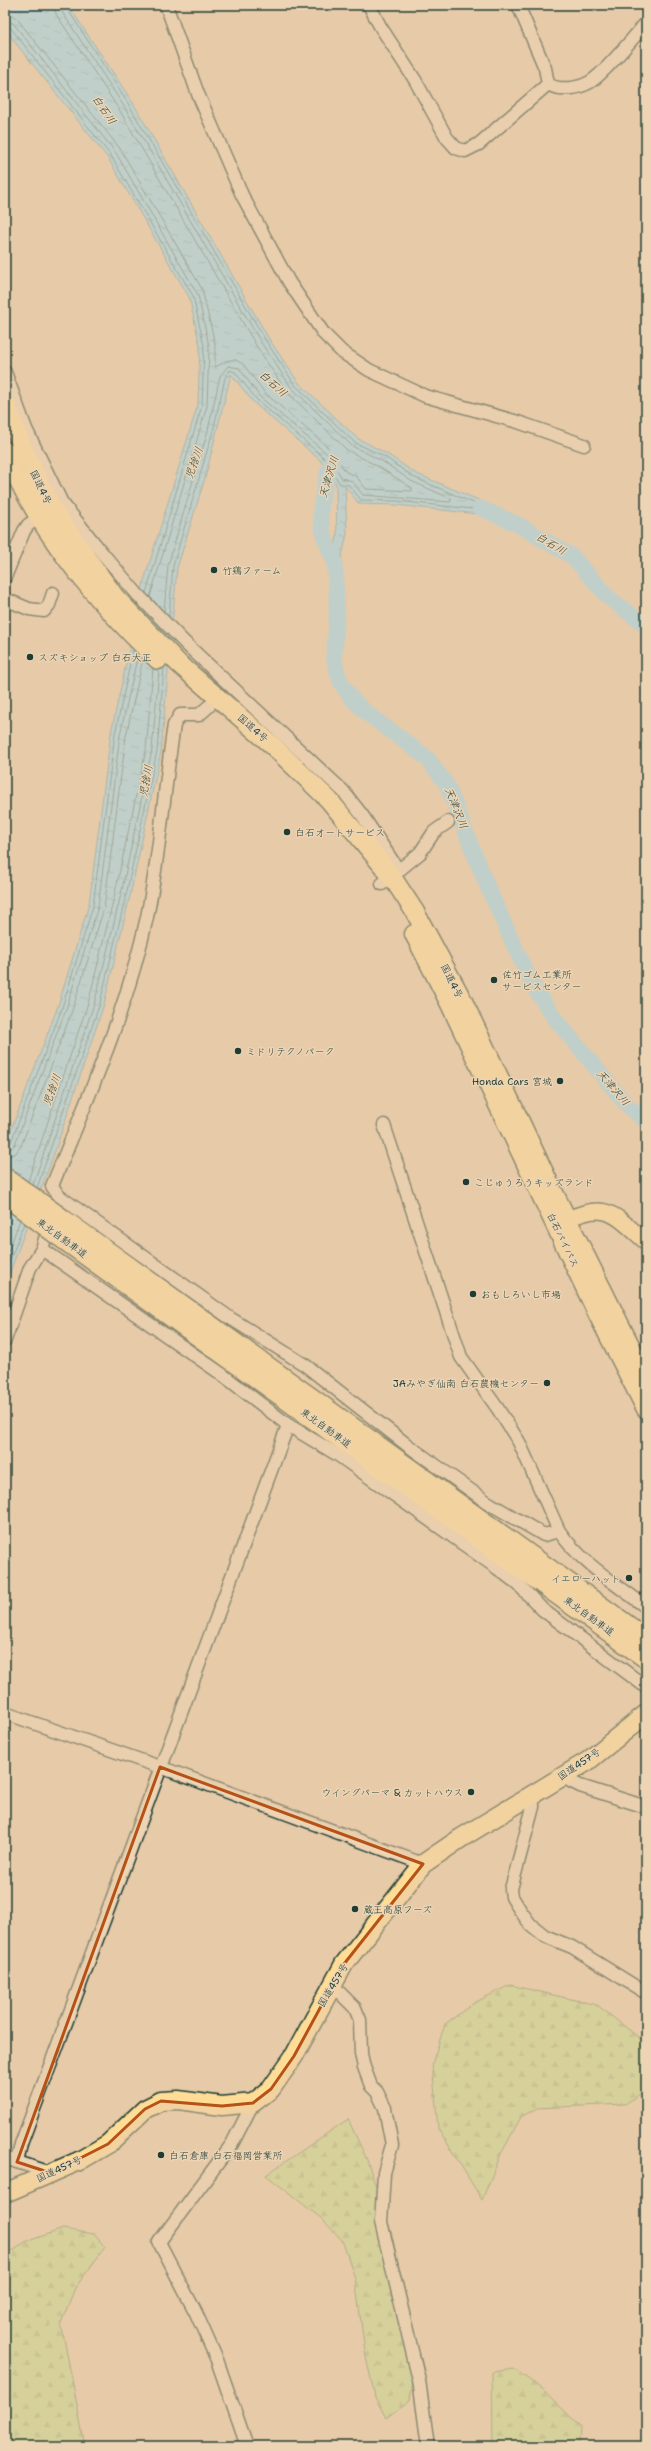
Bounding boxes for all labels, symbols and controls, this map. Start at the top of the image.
water label: 白石川 [88,92,120,128]
water label: 白石川 [256,367,290,401]
water label: 児捨川 [181,445,207,481]
water label: 天津沢川 [316,454,342,500]
street label: 国道4号 [27,468,55,506]
water label: 白石川 [533,529,569,559]
place label: 竹鶏ファーム [222,564,282,577]
marker: 竹鶏ファーム [209,565,219,575]
place label: スズキショップ 白石大正 [38,651,151,664]
marker: スズキショップ 白石大正 [25,652,35,662]
street label: 国道4号 [235,711,271,745]
water label: 児捨川 [136,763,156,799]
water label: 天津沢川 [441,785,471,831]
place label: 白石オートサービス [295,826,385,839]
marker: 白石オートサービス [282,827,292,837]
street label: 国道4号 [438,962,466,1000]
place label: 佐竹ゴム工業所 サービスセンター [502,968,582,993]
marker: 佐竹ゴム工業所 サービスセンター [489,975,499,985]
place label: ミドリテクノパーク [246,1045,335,1058]
marker: ミドリテクノパーク [233,1046,243,1056]
water label: 天津沢川 [593,1066,633,1110]
water label: 児捨川 [39,1072,65,1108]
place label: Honda Cars 宮城 [472,1075,552,1088]
marker: Honda Cars 宮城 [555,1076,565,1086]
place label: こじゅうろうキッズランド [474,1176,594,1189]
marker: こじゅうろうキッズランド [461,1177,471,1187]
street label: 白石バイパス [544,1210,582,1270]
street label: 東北自動車道 [34,1215,90,1261]
place label: おもしろいし市場 [481,1288,561,1301]
marker: おもしろいし市場 [468,1289,478,1299]
place label: JAみやぎ仙南 白石農機センター [393,1377,539,1390]
marker: JAみやぎ仙南 白石農機センター [542,1378,552,1388]
street label: 東北自動車道 [298,1405,354,1451]
place label: イエローハット [551,1572,621,1585]
marker: イエローハット [624,1573,634,1583]
street label: 東北自動車道 [561,1593,617,1639]
street label: 国道457号 [555,1745,603,1783]
place label: ウイングパーマ & カットハウス [321,1786,463,1799]
marker: ウイングパーマ & カットハウス [466,1787,476,1797]
place label: 蔵王高原フーズ [363,1903,432,1916]
marker: 蔵王高原フーズ [350,1904,360,1914]
street label: 国道457号 [315,1961,351,2009]
place label: 白石倉庫 白石福岡営業所 [169,2149,282,2162]
marker: 白石倉庫 白石福岡営業所 [156,2150,166,2160]
street label: 国道457号 [34,2153,84,2185]

